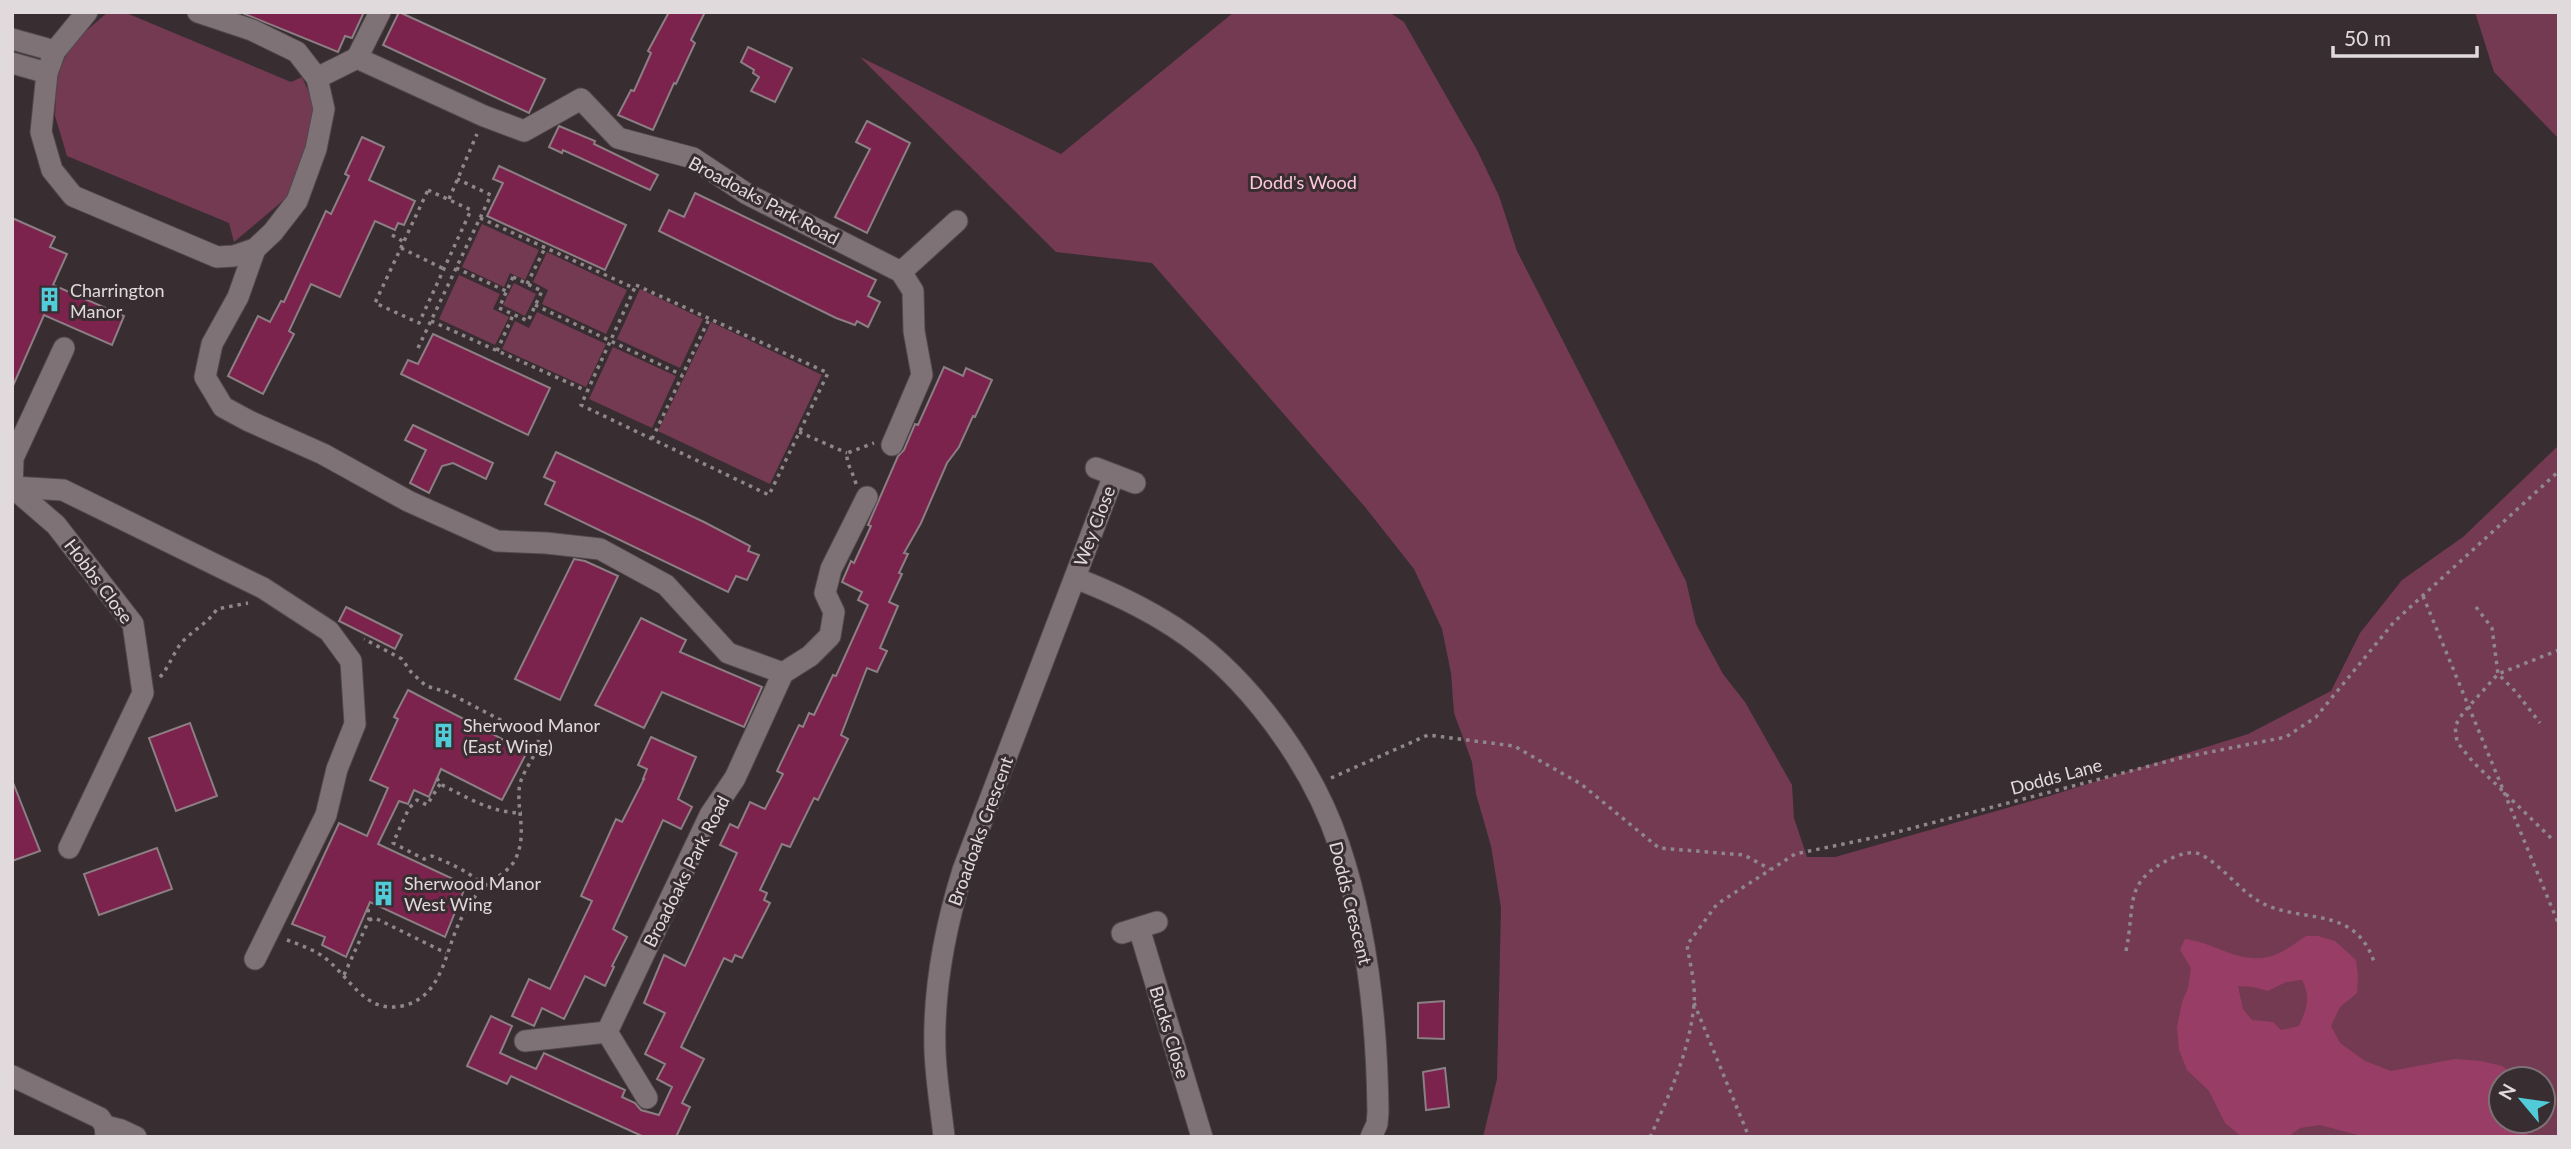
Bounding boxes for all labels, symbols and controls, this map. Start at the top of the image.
scale bar [2333,14,2476,58]
text: 50 m [2344,25,2391,50]
street label: Broadoaks Park Road [685,151,843,249]
park label: Dodd's Wood [1249,171,1357,193]
place label: Charrington Manor [70,279,165,322]
building icon: Charrington Manor [36,286,64,314]
street label: Wey Close [1069,483,1119,569]
street label: Hobbs Close [60,534,138,628]
place label: Sherwood Manor (East Wing) [463,714,600,757]
building icon: Sherwood Manor (East Wing) [429,721,457,749]
street label: Broadoaks Crescent [943,753,1017,909]
street label: Dodds Lane [2008,753,2104,799]
street label: Broadoaks Park Road [638,791,734,951]
street label: Dodds Crescent [1325,839,1377,967]
place label: Sherwood Manor West Wing [404,872,541,915]
building icon: Sherwood Manor West Wing [370,879,398,907]
street label: Bucks Close [1146,983,1194,1081]
north arrow [2487,1065,2557,1135]
text: N [2493,1080,2520,1103]

